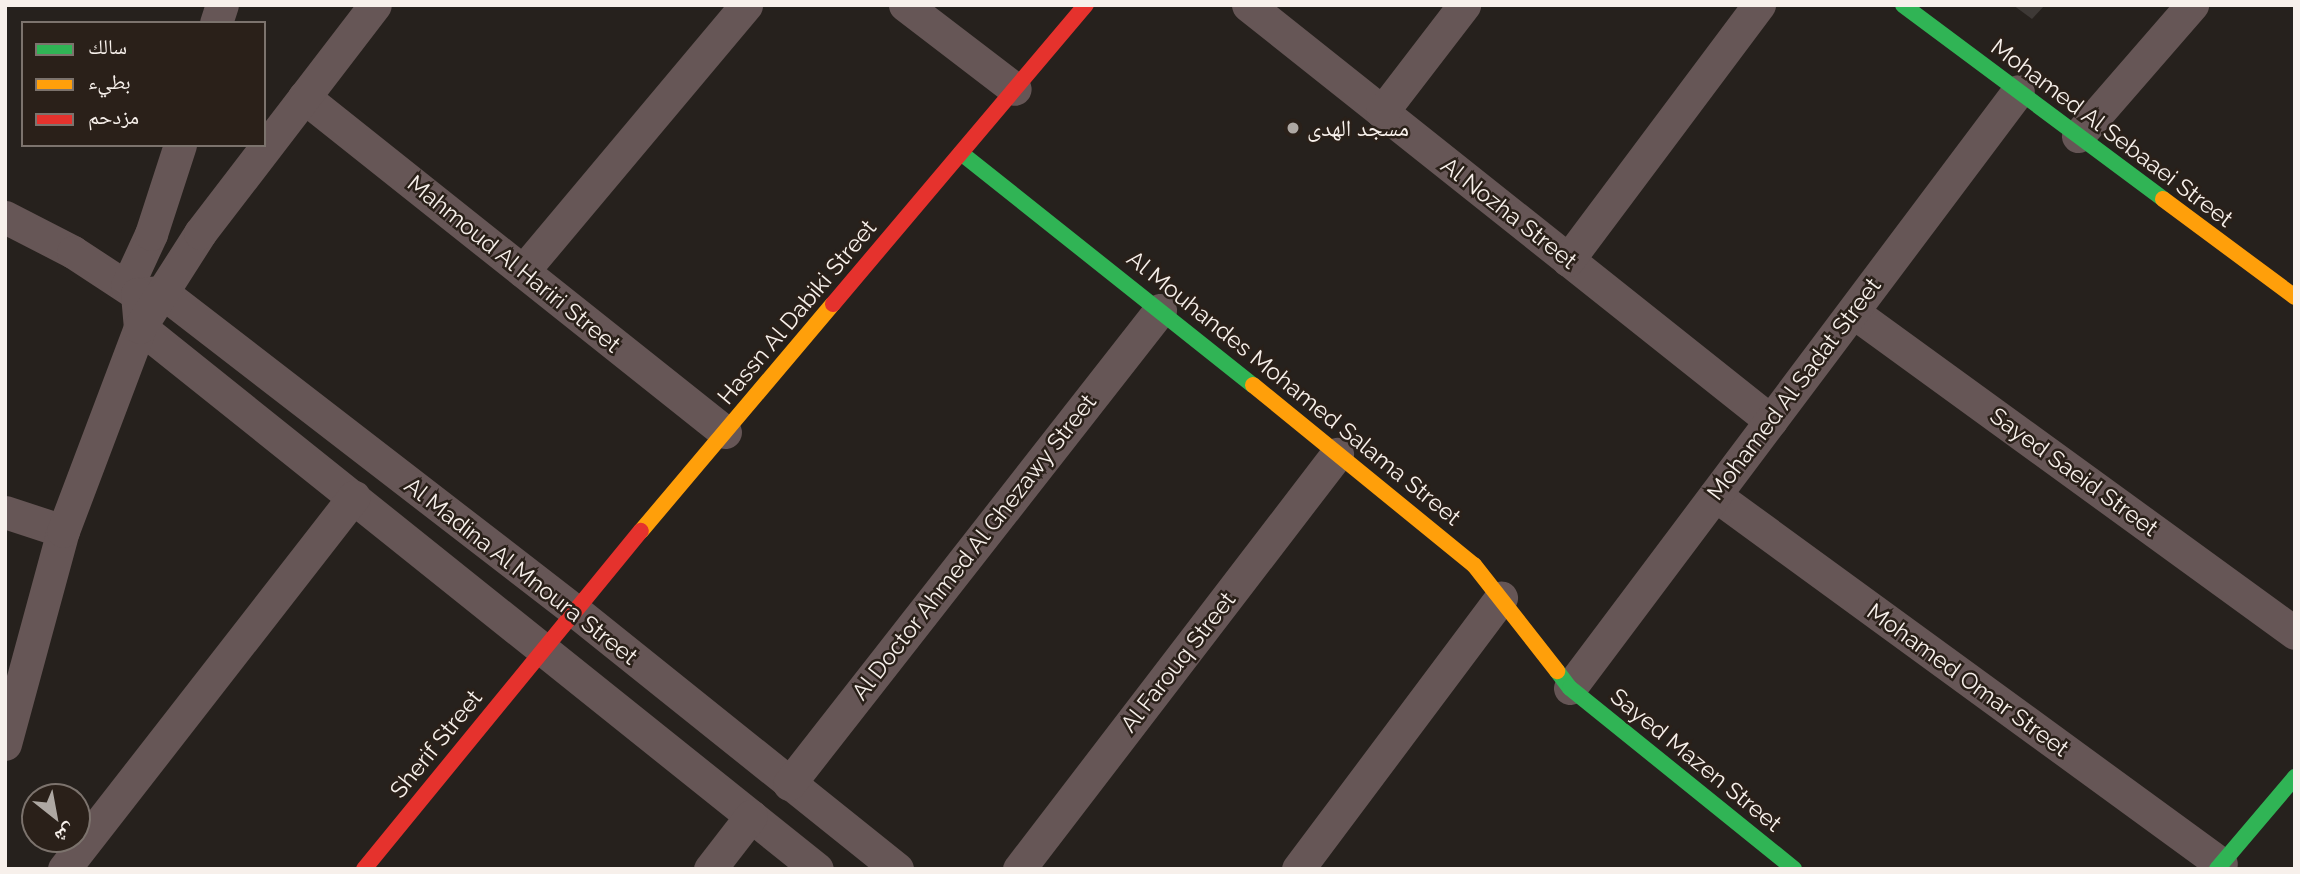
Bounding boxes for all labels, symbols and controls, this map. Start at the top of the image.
legend [21,21,266,147]
street label: Mohamed Al Sebaaei Street [1985,33,2239,233]
text: سالك [88,34,127,59]
text: بطيء [88,69,131,94]
text: مزدحم [88,104,139,129]
place label: مسجد الهدى [1307,114,1409,142]
marker: مسجد الهدى [1285,120,1301,136]
street label: Al Nozha Street [1435,151,1583,275]
street label: Mahmoud Al Hariri Street [401,169,627,359]
street label: Hassn Al Dabiki Street [711,214,883,410]
street label: Al Mouhandes Mohamed Salama Street [1121,244,1467,532]
street label: Mohamed Al Sadat Street [1701,272,1887,506]
street label: Al Doctor Ahmed Al Ghezawy Street [845,387,1103,707]
street label: Sayed Saeid Street [1985,402,2163,542]
street label: Al Madina Al Mnoura Street [398,471,644,671]
street label: Al Farouq Street [1114,586,1242,738]
street label: Mohamed Omar Street [1862,597,2074,763]
street label: Sayed Mazen Street [1605,683,1787,837]
street label: Sherif Street [384,684,488,804]
north arrow [21,783,91,853]
text: ش [51,820,80,849]

